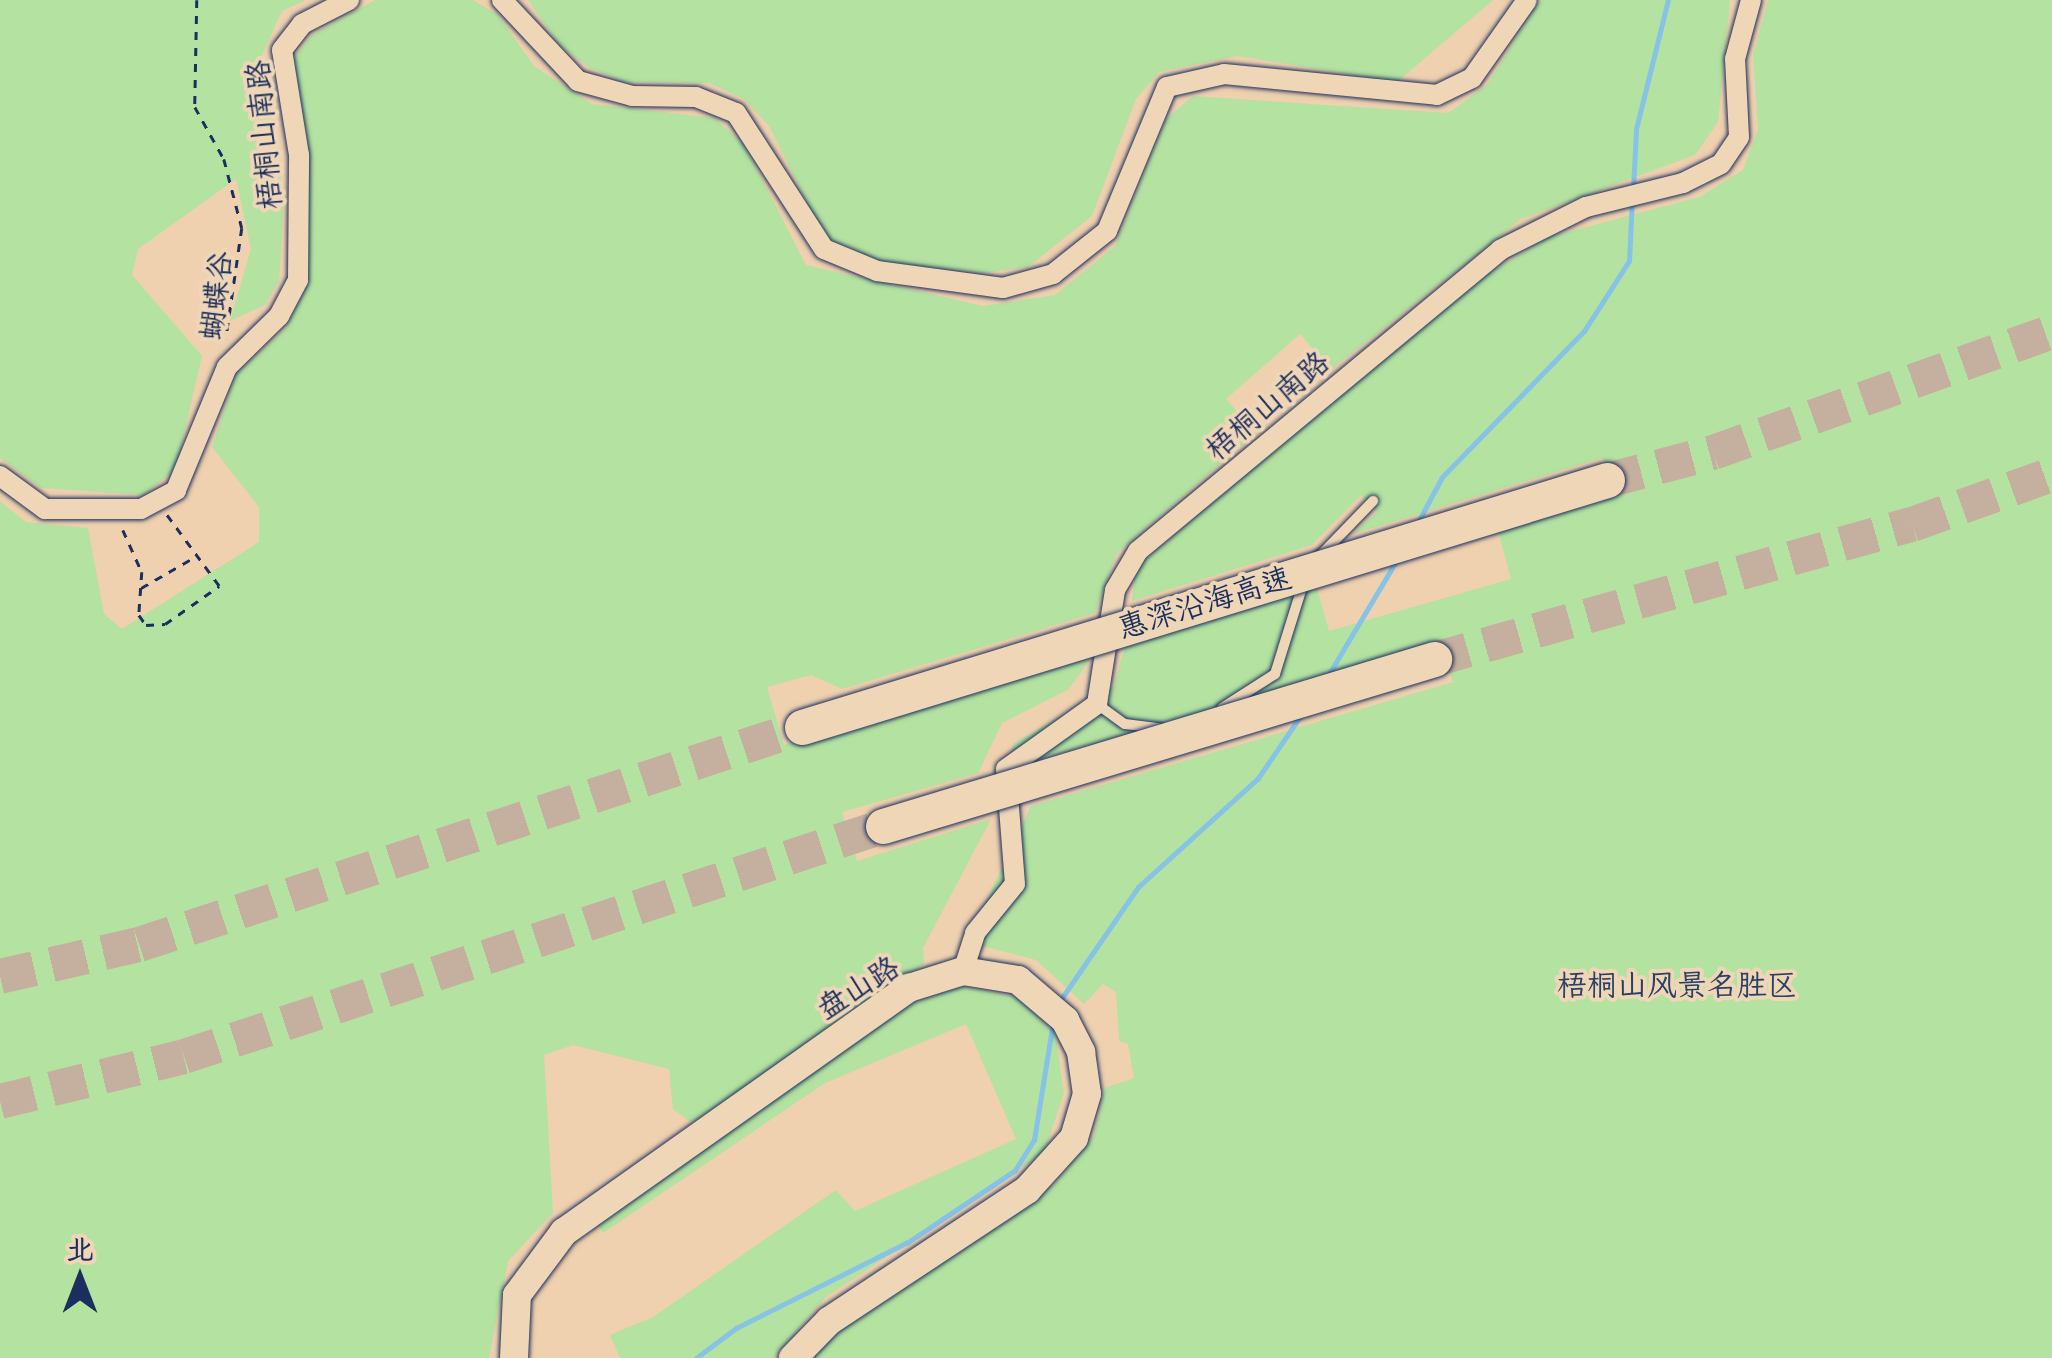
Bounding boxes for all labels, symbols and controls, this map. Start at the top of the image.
street label: 梧桐山南路 [238,59,286,211]
street label: 蝴蝶谷 [191,248,237,342]
street label: 梧桐山南路 [1197,342,1335,466]
street label: 惠深沿海高速 [1113,557,1295,645]
street label: 盘山路 [809,947,905,1025]
park label: 梧桐山风景名胜区 [1557,965,1797,1001]
text: 北 [66,1226,94,1269]
north arrow [30,1228,130,1328]

